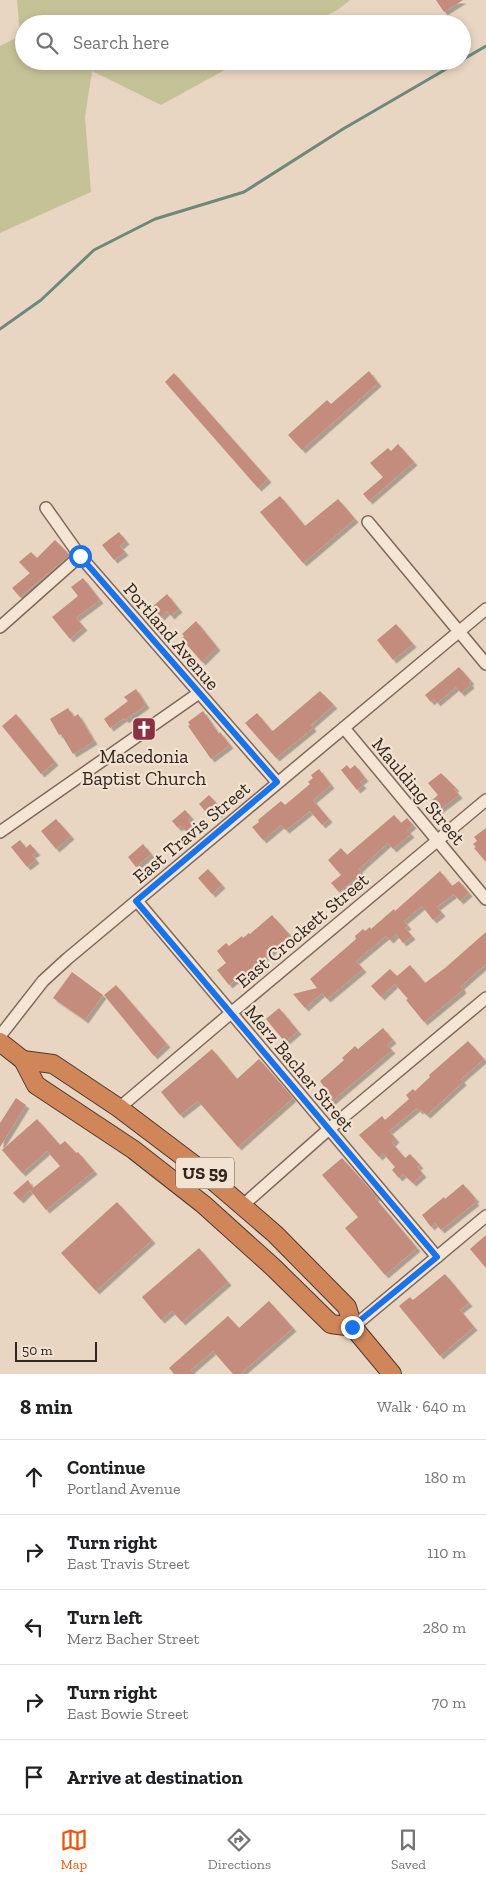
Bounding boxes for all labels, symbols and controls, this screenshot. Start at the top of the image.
search box [15,15,471,70]
icon: search [33,29,61,57]
text: Search here [73,31,169,54]
route start [69,545,92,568]
street label: Portland Avenue [119,578,225,695]
church icon: Macedonia Baptist Church [131,716,157,742]
street label: Maulding Street [367,733,470,850]
place label: Macedonia Baptist Church [82,745,206,790]
street label: East Travis Street [128,777,254,888]
street label: East Crockett Street [231,868,373,992]
street label: Merz Bacher Street [240,1001,359,1136]
road number: US 59 [176,1158,234,1188]
route end [341,1316,364,1339]
scale bar [15,1339,98,1362]
text: 50 m [22,1342,53,1359]
text: 8 min [20,1394,72,1419]
text: Walk · 640 m [377,1397,466,1416]
text: Continue [67,1456,145,1479]
icon: ahead [20,1463,48,1491]
text: 180 m [425,1468,466,1487]
text: Portland Avenue [67,1479,180,1498]
text: Turn right [67,1531,157,1554]
icon: right [20,1538,48,1566]
text: 110 m [427,1543,466,1562]
text: East Travis Street [67,1554,190,1573]
text: Turn left [67,1606,142,1629]
icon: left [20,1613,48,1641]
text: 280 m [422,1618,466,1637]
text: Merz Bacher Street [67,1629,200,1648]
text: Turn right [67,1681,157,1704]
icon: right [20,1688,48,1716]
text: 70 m [432,1693,466,1712]
text: East Bowie Street [67,1704,188,1723]
icon: arrive [20,1763,48,1791]
text: Arrive at destination [67,1766,243,1789]
tab: Map [60,1826,88,1873]
tab: Directions [208,1826,271,1873]
tab: Saved [391,1826,426,1873]

